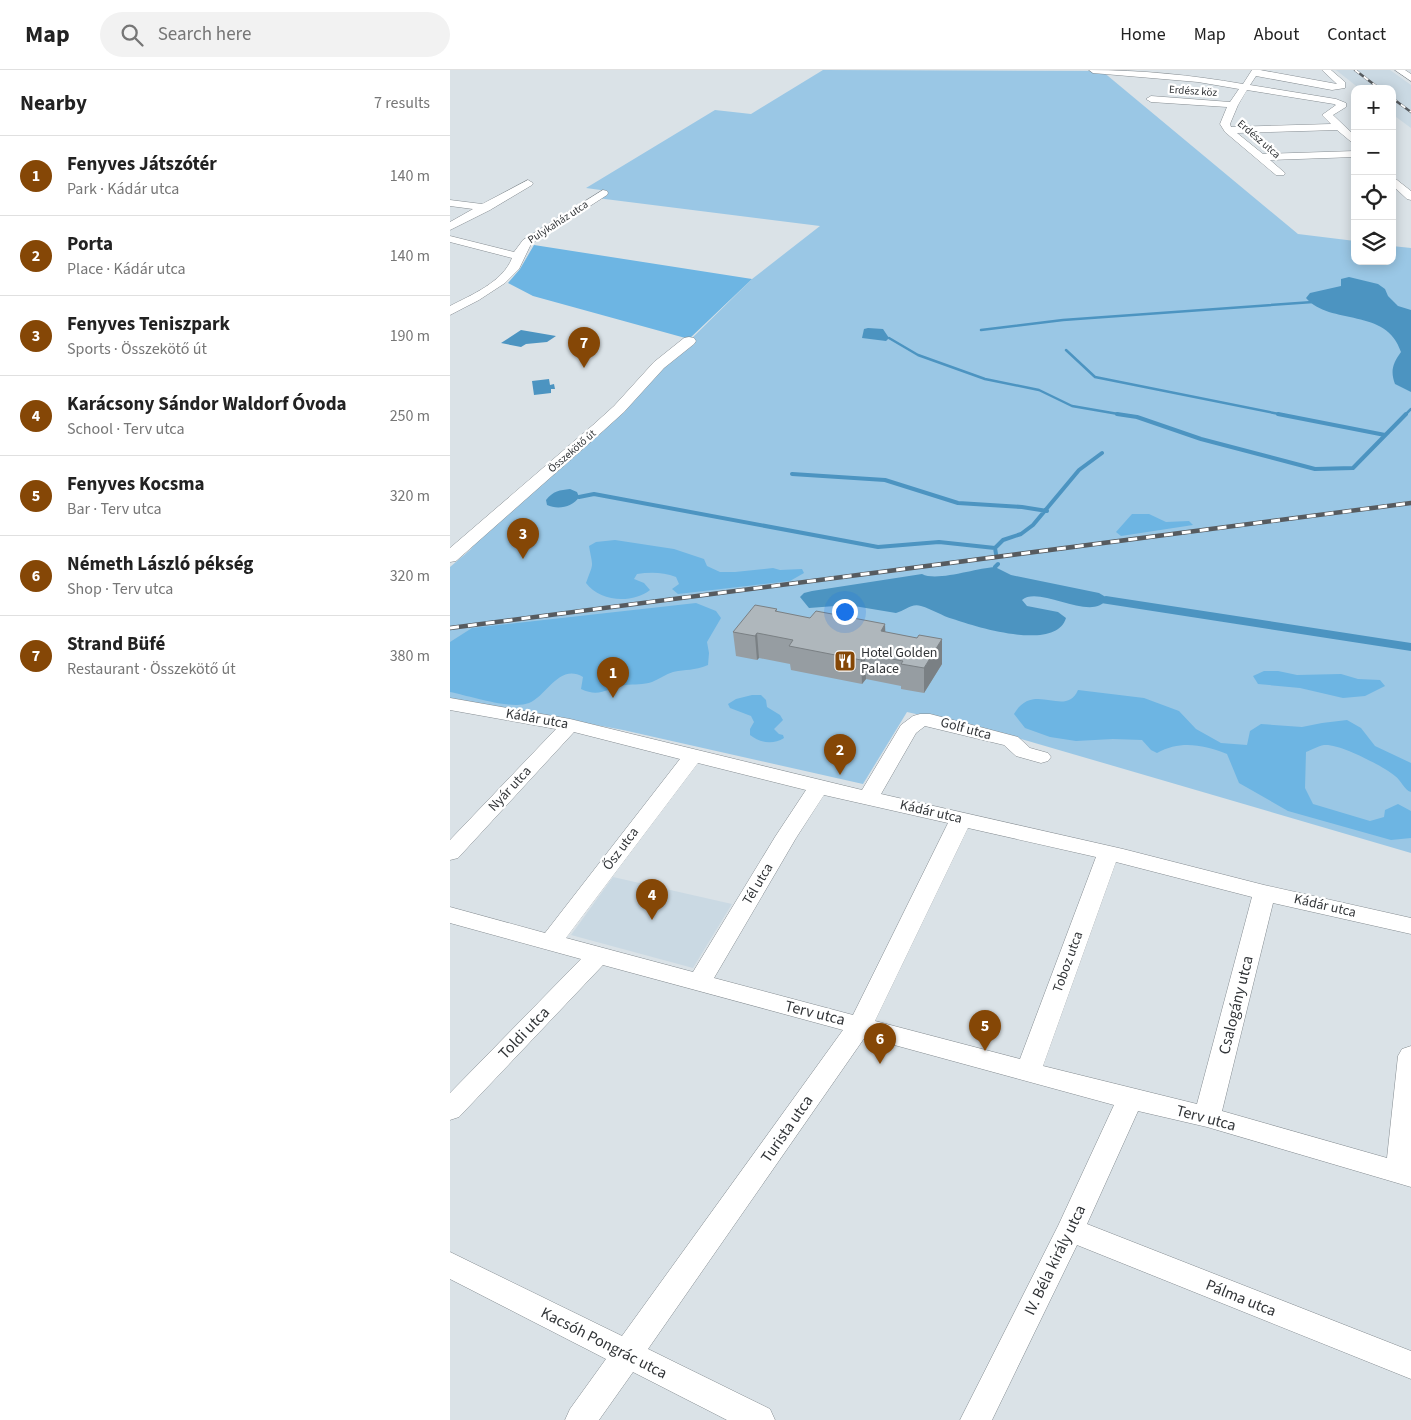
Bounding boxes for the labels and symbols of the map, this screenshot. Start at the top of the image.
street label: Erdész köz [1168,82,1218,100]
street label: Erdész utca [1234,116,1284,162]
street label: Pulykaház utca [525,197,591,247]
pin: 7 [568,327,600,368]
street label: Összekötő út [545,426,599,476]
pin: 3 [507,518,539,559]
your location [832,599,858,625]
place label: Hotel Golden Palace [861,643,938,679]
restaurant icon: Hotel Golden Palace [833,649,857,673]
pin: 1 [597,657,629,698]
street label: Kádár utca [504,704,570,734]
street label: Golf utca [938,713,994,745]
pin: 2 [824,734,856,775]
street label: Nyár utca [484,762,536,816]
street label: Kádár utca [898,795,964,829]
street label: Ősz utca [598,823,644,875]
street label: Tél utca [738,859,778,909]
pin: 4 [636,879,668,920]
street label: Kádár utca [1292,889,1358,923]
street label: Toboz utca [1048,929,1088,995]
street label: Csalogány utca [1213,953,1259,1057]
street label: Terv utca [783,995,847,1031]
street label: Toldi utca [493,1002,555,1064]
pin: 5 [969,1010,1001,1051]
pin: 6 [864,1023,896,1064]
street label: Turista utca [756,1091,818,1167]
street label: Terv utca [1174,1099,1238,1137]
street label: IV. Béla király utca [1019,1201,1091,1319]
street label: Pálma utca [1203,1274,1279,1322]
street label: Kacsóh Pongrác utca [537,1302,671,1384]

